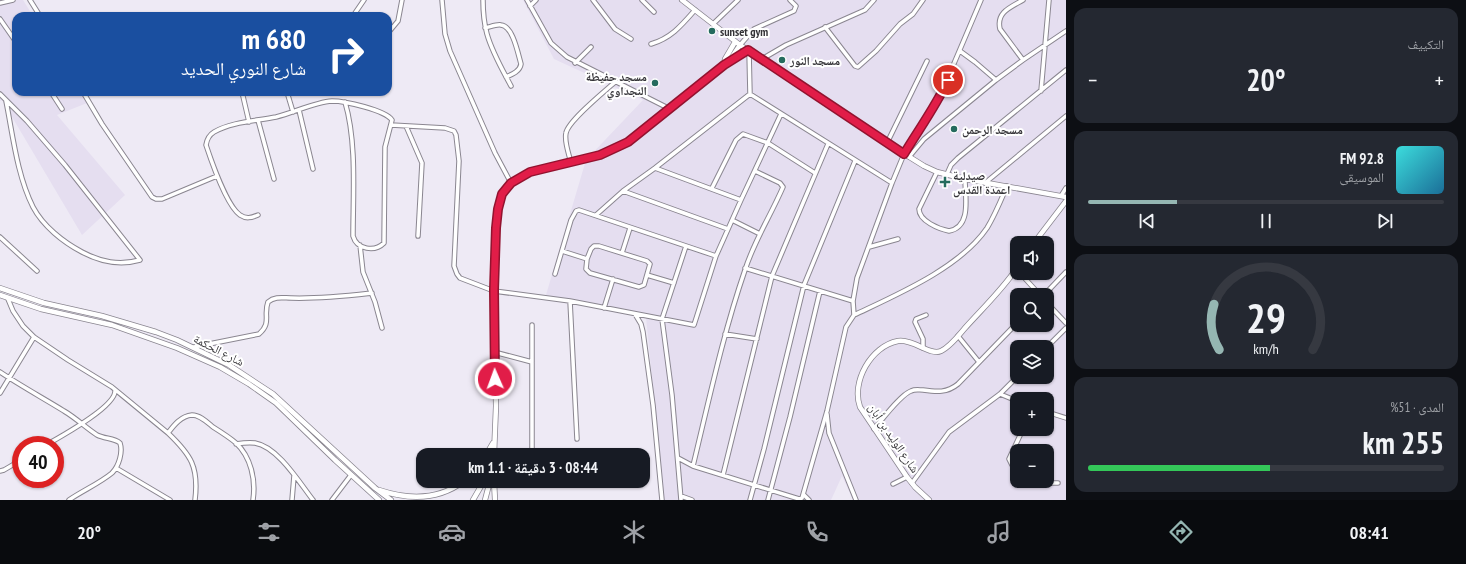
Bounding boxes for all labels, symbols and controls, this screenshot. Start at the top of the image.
text: 680 m [242,20,306,57]
place label: sunset gym [720,24,768,39]
marker: sunset gym [707,26,717,36]
icon: right [320,28,372,80]
text: التكييف [1408,36,1444,53]
place label: مسجد النور [789,53,840,68]
marker: مسجد النور [777,55,787,65]
text: شارع النوري الحديد [181,57,306,80]
text: 20° [1246,60,1286,99]
pin [931,63,965,97]
text: − [1088,66,1097,94]
text: + [1435,66,1444,94]
place label: مسجد حفيظة النجداوي [586,69,647,100]
icon: arrive [937,69,959,91]
marker: مسجد حفيظة النجداوي [650,78,660,88]
place label: مسجد الرحمن [962,122,1023,138]
marker: مسجد الرحمن [949,124,959,134]
text: 92.8 FM [1340,149,1384,168]
place label: صيدلية اعمدة القدس [953,168,1010,198]
text: الموسيقى [1340,169,1384,186]
marker: صيدلية اعمدة القدس [940,177,950,187]
icon: previous [1136,210,1158,232]
icon: pause [1255,210,1277,232]
icon: next [1374,210,1396,232]
map controls [1010,236,1054,488]
button: sound [1010,236,1054,280]
button: search [1010,288,1054,332]
text: 29 [1246,290,1286,343]
street label: شارع الحكمة [191,331,247,370]
text: km/h [1253,338,1279,357]
button: layers [1010,340,1054,384]
position arrow [474,358,516,400]
button: + [1010,392,1054,436]
text: المدى · 51% [1390,399,1444,416]
street label: شارع الوليد بن أبان [864,400,923,476]
text: 255 km [1363,423,1444,462]
speed limit sign: 40 [12,436,64,488]
button: − [1010,444,1054,488]
text: 08:44 · 3 دقيقة · 1.1 km [468,458,598,477]
icon: filters [255,518,283,546]
icon: car [438,518,466,546]
icon: climate [620,518,648,546]
icon: phone [803,518,831,546]
icon: music [985,518,1013,546]
icon: directions [1167,518,1195,546]
text: 20° [77,521,101,544]
text: 08:41 [1350,521,1389,544]

